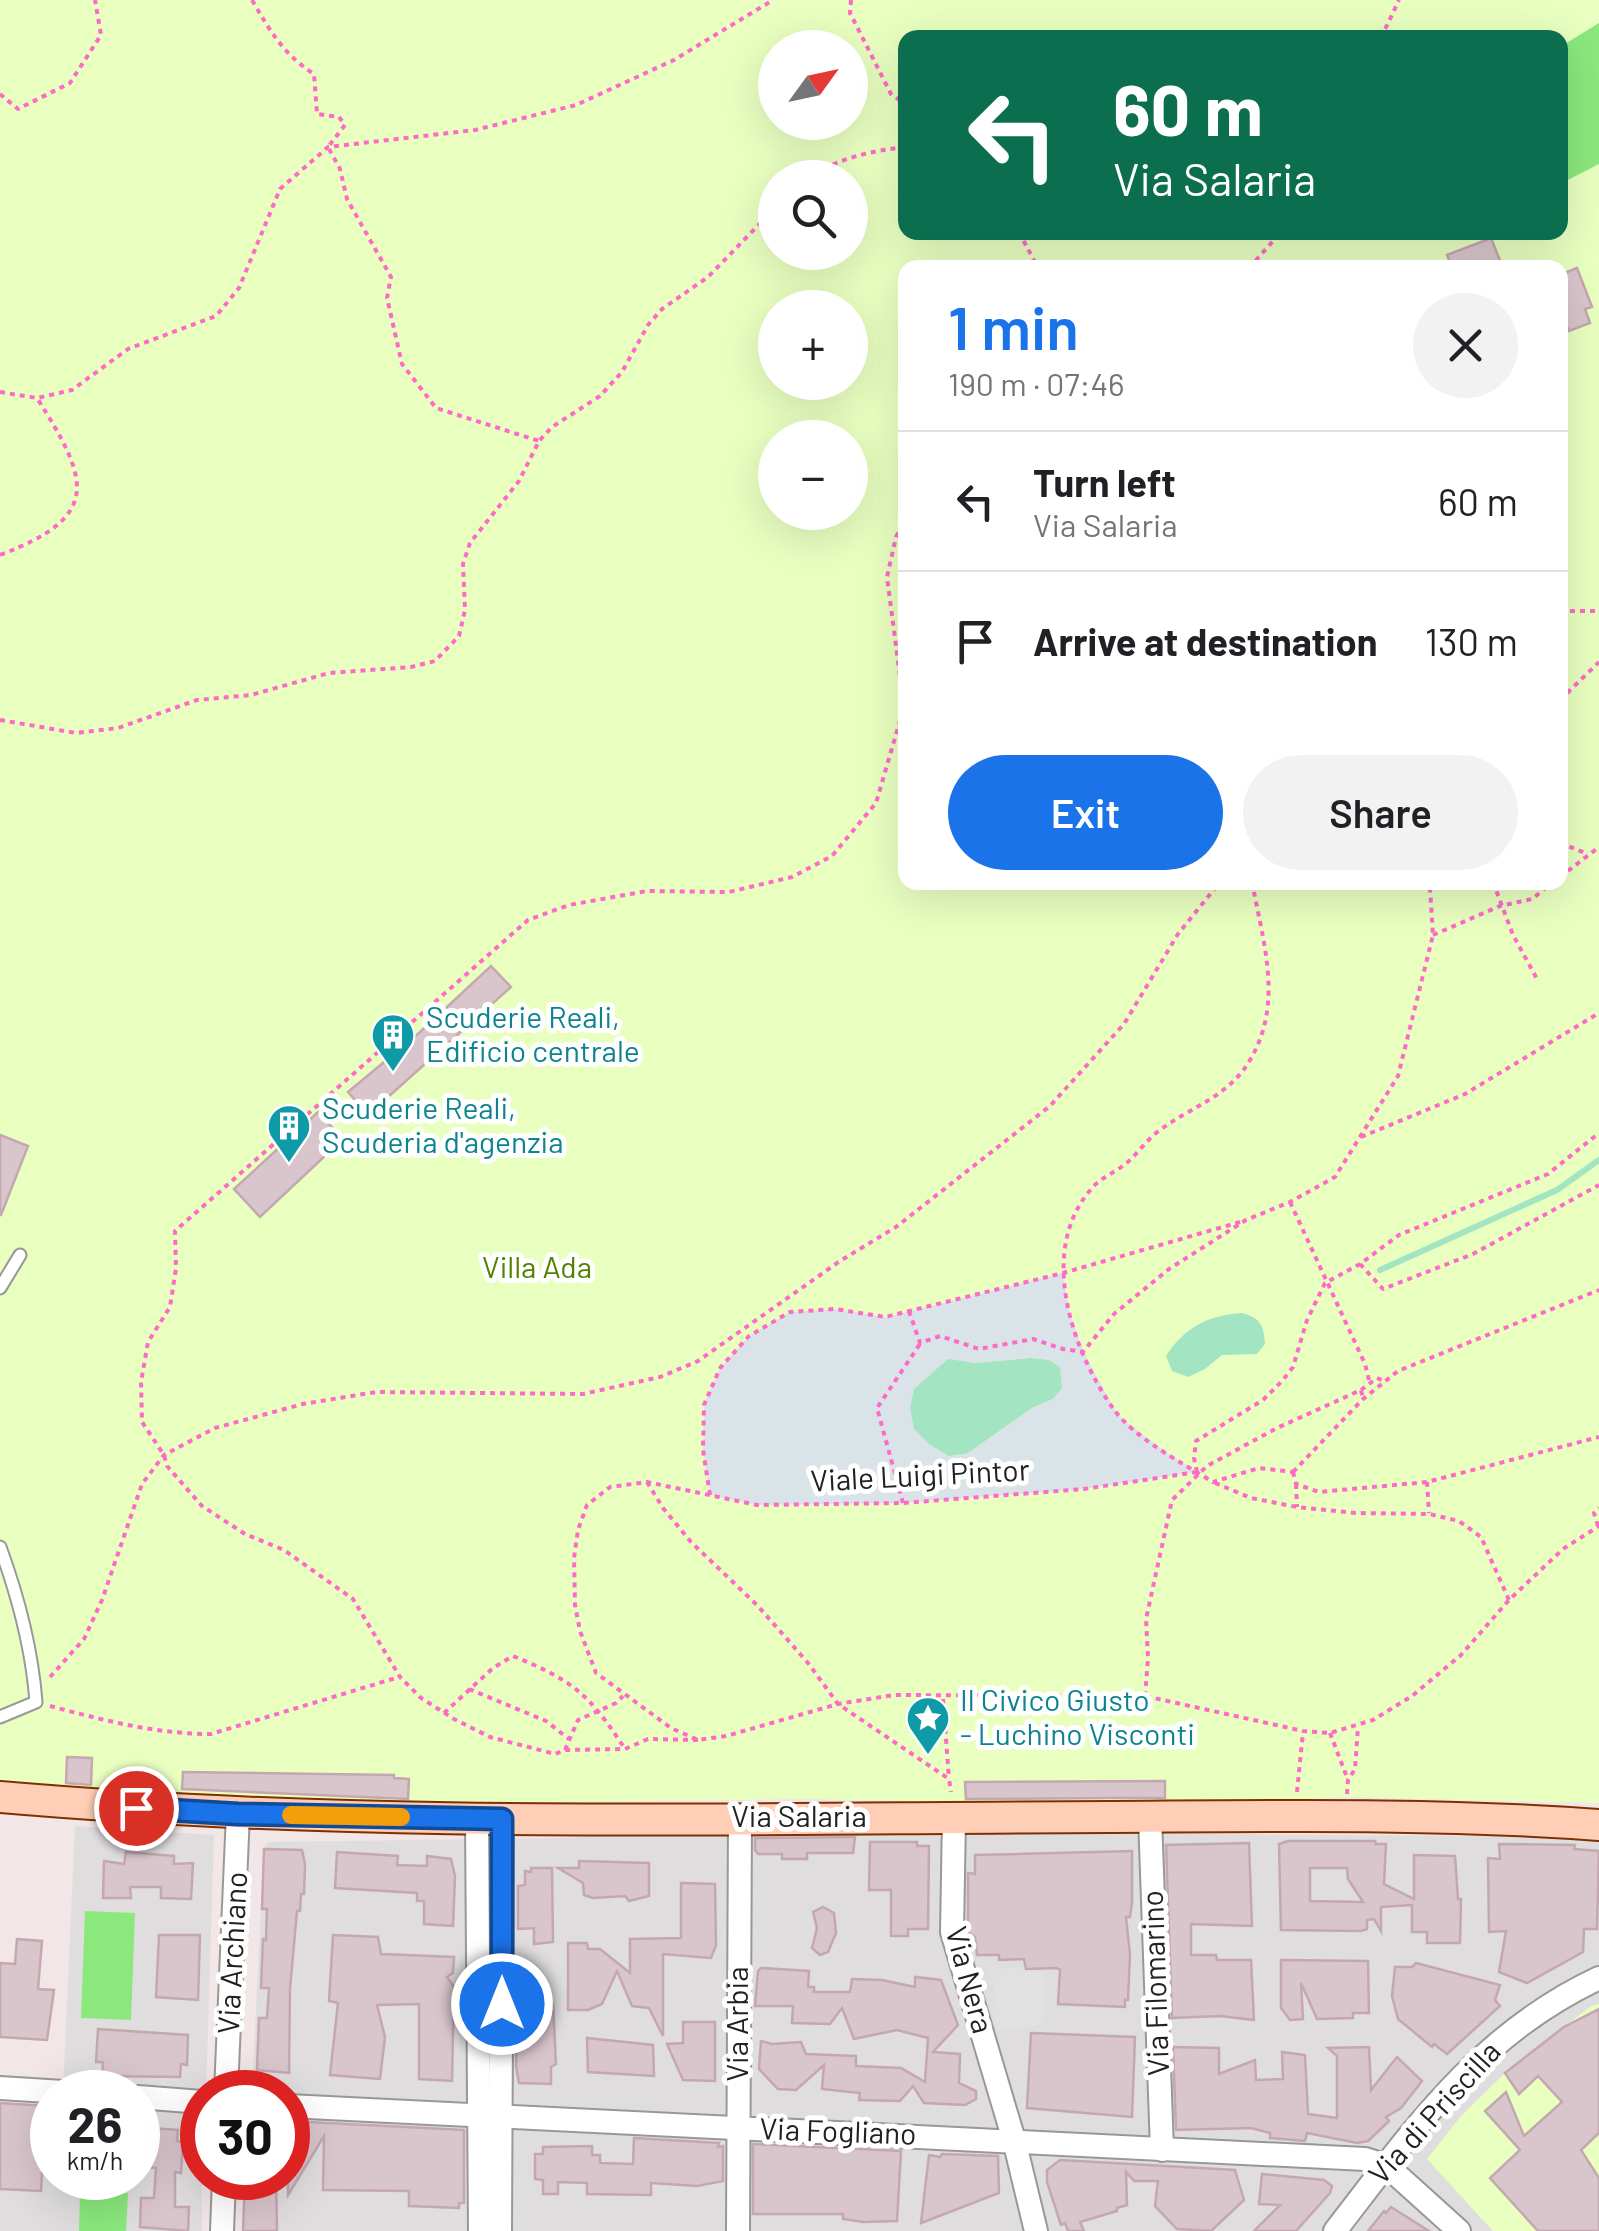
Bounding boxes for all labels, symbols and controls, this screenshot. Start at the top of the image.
north arrow [758,30,868,140]
map controls [758,30,868,530]
text: 60 m [1113,66,1263,150]
icon: left [948,70,1078,200]
text: Via Salaria [1113,151,1316,205]
button: search [758,160,868,270]
button: + [758,290,868,400]
text: 1 min [948,290,1079,362]
button: close [1413,293,1518,398]
text: 190 m · 07:46 [948,364,1125,402]
button: − [758,420,868,530]
text: Turn left [1033,459,1176,505]
icon: left [948,474,1003,529]
text: 60 m [1438,478,1518,524]
text: Via Salaria [1033,505,1178,543]
icon: arrive [948,614,1003,669]
text: Arrive at destination [1033,618,1378,664]
text: 130 m [1425,618,1518,664]
button: Exit [948,755,1223,870]
button: Share [1243,755,1518,870]
place label: Scuderie Reali, Edificio centrale [426,998,640,1068]
building icon: Scuderie Reali, Edificio centrale [370,1012,416,1073]
place label: Scuderie Reali, Scuderia d'agenzia [322,1089,564,1159]
building icon: Scuderie Reali, Scuderia d'agenzia [266,1103,312,1164]
park label: Villa Ada [482,1248,592,1284]
street label: Viale Luigi Pintor [809,1450,1030,1498]
place label: Il Civico Giusto - Luchino Visconti [960,1681,1195,1751]
place icon: Il Civico Giusto - Luchino Visconti [905,1695,951,1756]
pin [94,1766,179,1851]
icon: arrive [109,1781,164,1836]
street label: Via Salaria [731,1797,867,1833]
street label: Via Archiano [209,1871,253,2035]
street label: Via Filomarino [1133,1890,1175,2076]
street label: Via Nera [939,1922,1002,2037]
position arrow [450,1952,554,2056]
street label: Via Arbia [718,1966,754,2082]
street label: Via di Priscilla [1360,2033,1507,2191]
speed limit sign: 30 [180,2070,310,2200]
text: 26 [68,2093,122,2153]
street label: Via Fogliano [759,2109,917,2151]
text: km/h [67,2145,123,2175]

